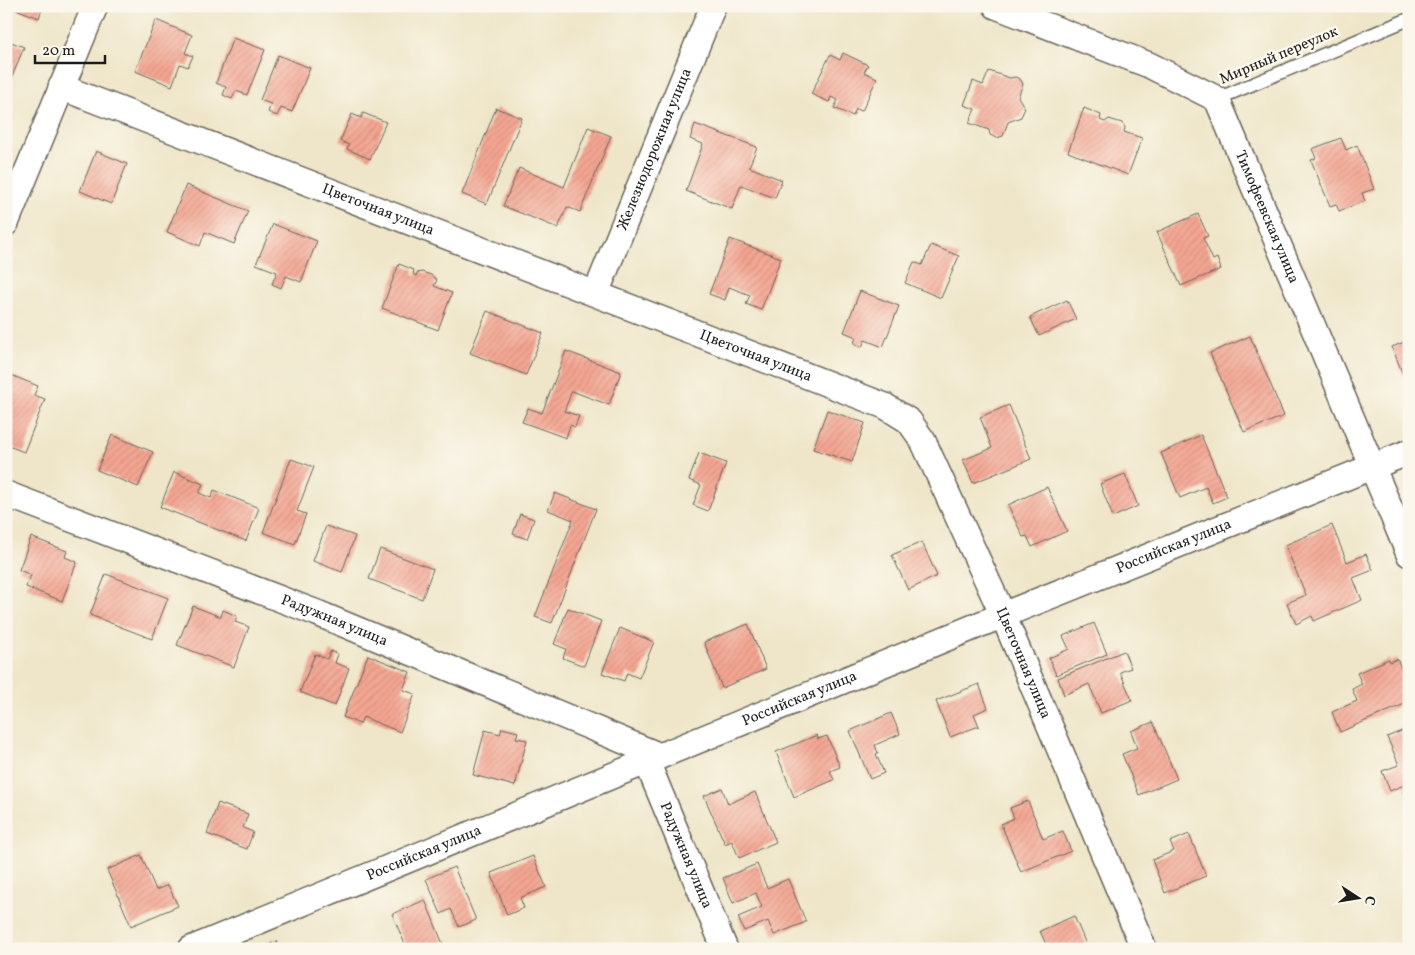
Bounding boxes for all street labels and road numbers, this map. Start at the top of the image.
street label: Мирный переулок [1217,22,1341,90]
street label: Железнодорожная улица [612,65,697,234]
street label: Тимофеевская улица [1229,147,1304,287]
street label: Цветочная улица [319,178,437,241]
street label: Цветочная улица [697,325,815,387]
street label: Российская улица [1113,514,1235,579]
street label: Радужная улица [278,590,391,652]
street label: Цветочная улица [990,604,1056,722]
street label: Российская улица [739,666,860,732]
street label: Радужная улица [654,799,717,912]
street label: Российская улица [363,820,485,886]

